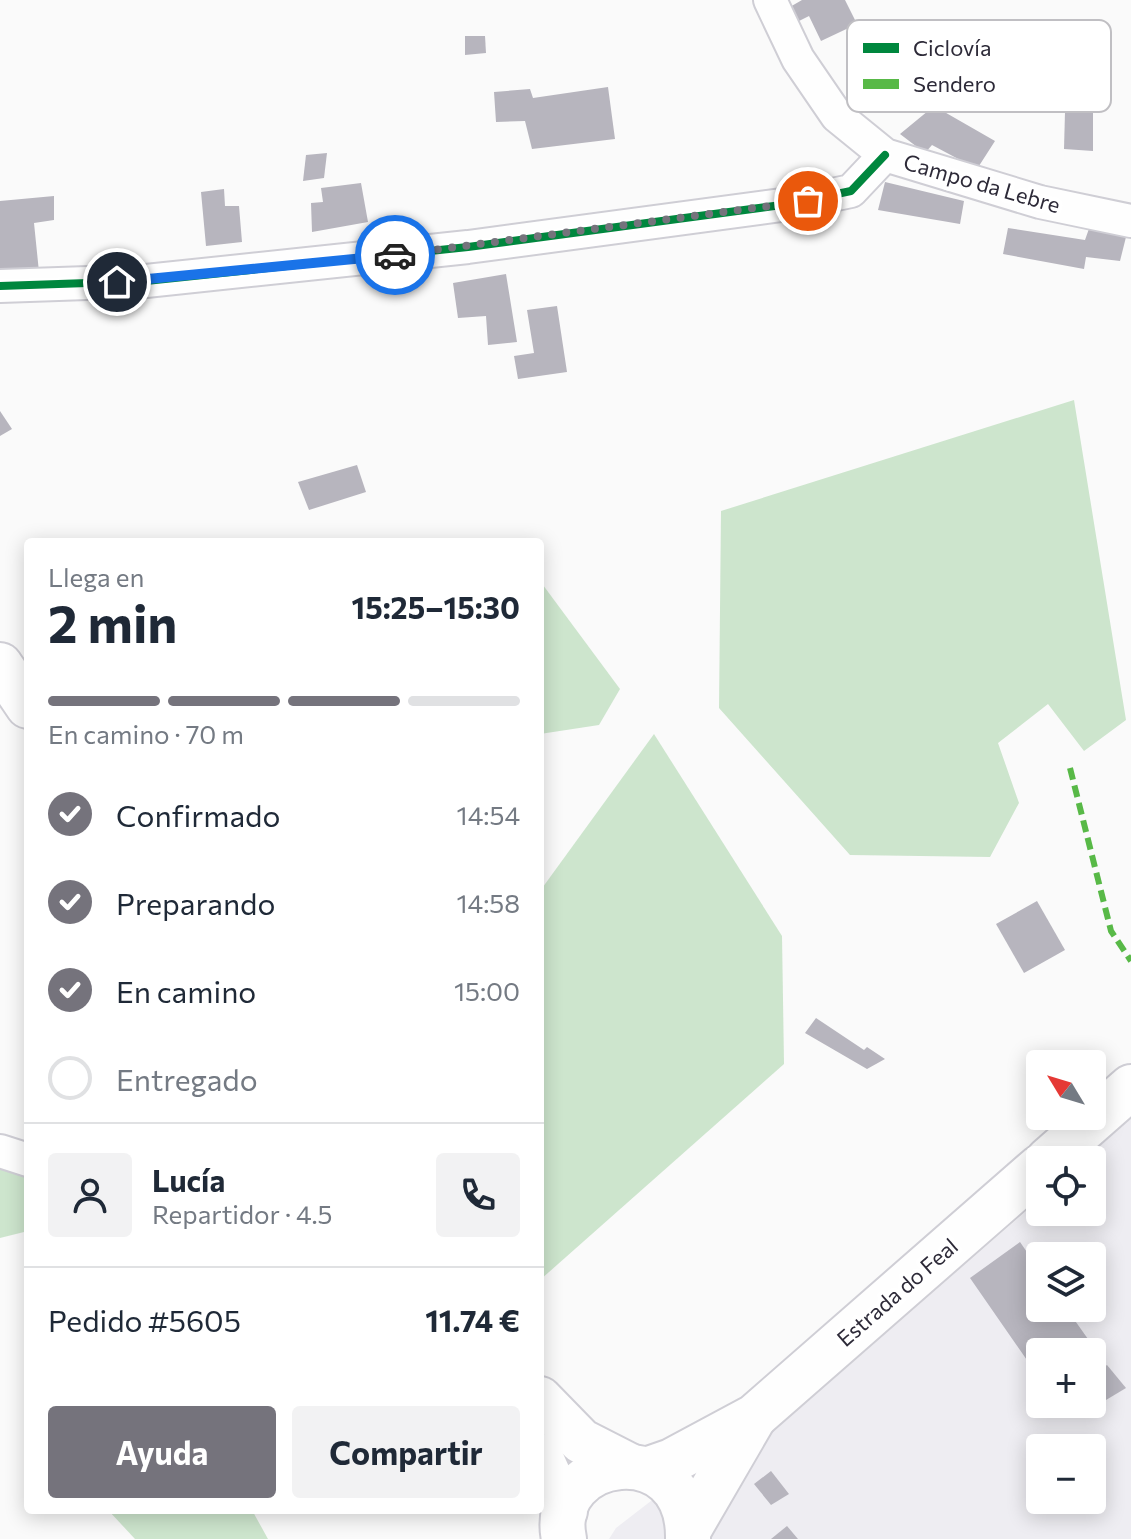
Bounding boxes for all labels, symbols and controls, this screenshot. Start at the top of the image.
legend [847,20,1111,112]
text: Ciclovía [913,34,991,61]
text: Sendero [913,70,996,97]
street label: Campo da Lebre [901,148,1063,218]
pin [774,167,842,235]
icon: bag [786,179,830,223]
courier [355,215,435,295]
icon: car [373,233,417,277]
pin [83,248,151,316]
icon: home [95,260,139,304]
text: Llega en [48,561,144,592]
text: 15:25–15:30 [352,588,520,625]
text: 2 min [48,590,177,654]
text: En camino · 70 m [48,718,244,749]
icon: check [48,792,92,836]
text: Confirmado [116,796,280,833]
text: 14:54 [457,799,520,830]
icon: check [48,880,92,924]
text: Preparando [116,884,275,921]
text: 14:58 [456,887,520,918]
icon: check [48,968,92,1012]
text: En camino [116,972,256,1009]
text: 15:00 [454,975,520,1006]
north arrow [1026,1050,1106,1130]
map controls [1026,1050,1106,1514]
text: Entregado [116,1060,258,1097]
button: locate [1026,1146,1106,1226]
button: person [48,1153,132,1237]
button: phone [436,1153,520,1237]
text: Lucía [152,1161,225,1198]
text: Repartidor · 4.5 [152,1198,333,1229]
street label: Estrada do Feal [831,1232,963,1352]
button: layers [1026,1242,1106,1322]
text: Pedido #5605 [48,1301,241,1338]
text: 11.74 € [425,1301,520,1338]
button: + [1026,1338,1106,1418]
button: Ayuda [48,1406,276,1498]
button: Compartir [292,1406,520,1498]
button: − [1026,1434,1106,1514]

